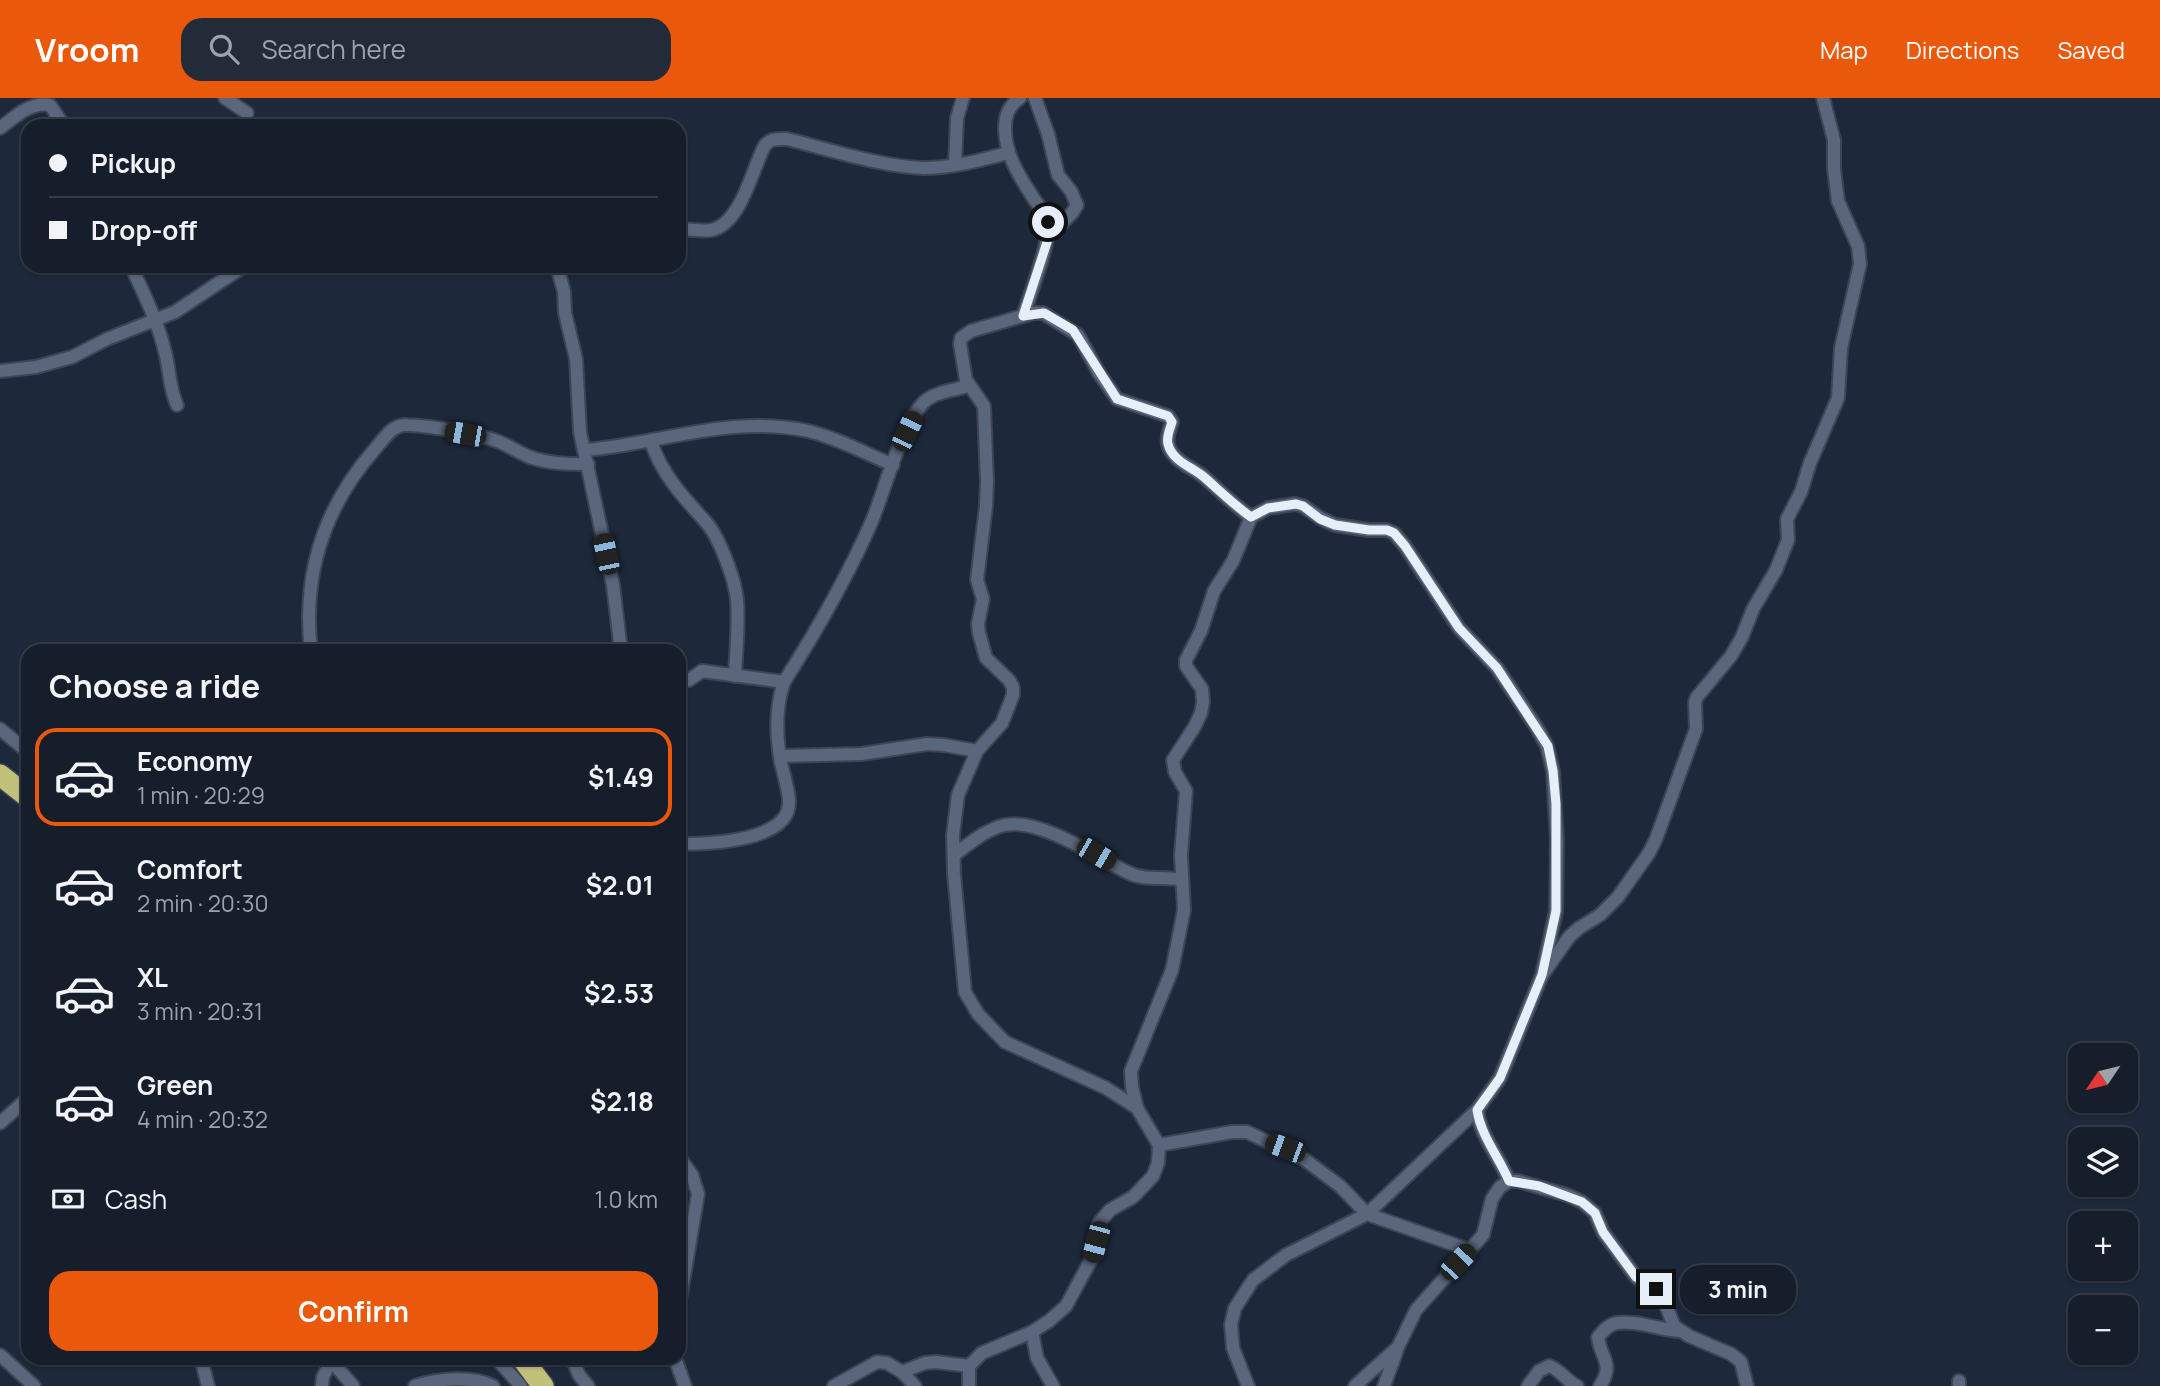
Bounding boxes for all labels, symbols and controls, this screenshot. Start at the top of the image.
search box [181,18,671,81]
text: Vroom [35,27,139,72]
icon: search [205,30,243,68]
text: Search here [261,31,406,67]
text: Map [1820,33,1868,66]
text: Directions [1906,33,2019,66]
text: Saved [2057,33,2125,66]
text: Pickup [91,145,176,181]
route start [1032,206,1064,238]
text: Drop-off [91,212,197,248]
car [889,408,926,454]
car [443,420,488,448]
car [592,531,621,577]
text: Choose a ride [49,664,260,708]
text: Economy [137,743,252,779]
icon: car [53,746,116,809]
text: $1.49 [588,759,654,795]
text: 1 min · 20:29 [137,779,265,811]
car [1073,834,1120,874]
text: Comfort [137,851,243,887]
icon: car [53,854,116,917]
text: $2.01 [586,867,654,903]
text: 2 min · 20:30 [137,887,268,919]
text: XL [137,959,168,995]
icon: car [53,962,116,1025]
text: $2.53 [584,975,654,1011]
text: 3 min · 20:31 [137,995,263,1027]
north arrow [2068,1043,2138,1113]
map controls [2068,1043,2138,1365]
text: Green [137,1067,213,1103]
icon: car [53,1070,116,1133]
text: $2.18 [590,1083,654,1119]
text: 4 min · 20:32 [137,1103,268,1135]
button: layers [2068,1127,2138,1197]
car [1262,1131,1309,1165]
icon: cash [49,1180,87,1218]
text: Cash [105,1181,167,1217]
text: 1.0 km [595,1183,658,1215]
button: + [2068,1211,2138,1281]
car [1081,1219,1112,1265]
car [1436,1239,1481,1285]
callout: 3 min [1680,1264,1796,1314]
button: Confirm [49,1271,658,1351]
route end [1640,1273,1672,1305]
text: 3 min [1708,1273,1768,1305]
button: − [2068,1295,2138,1365]

